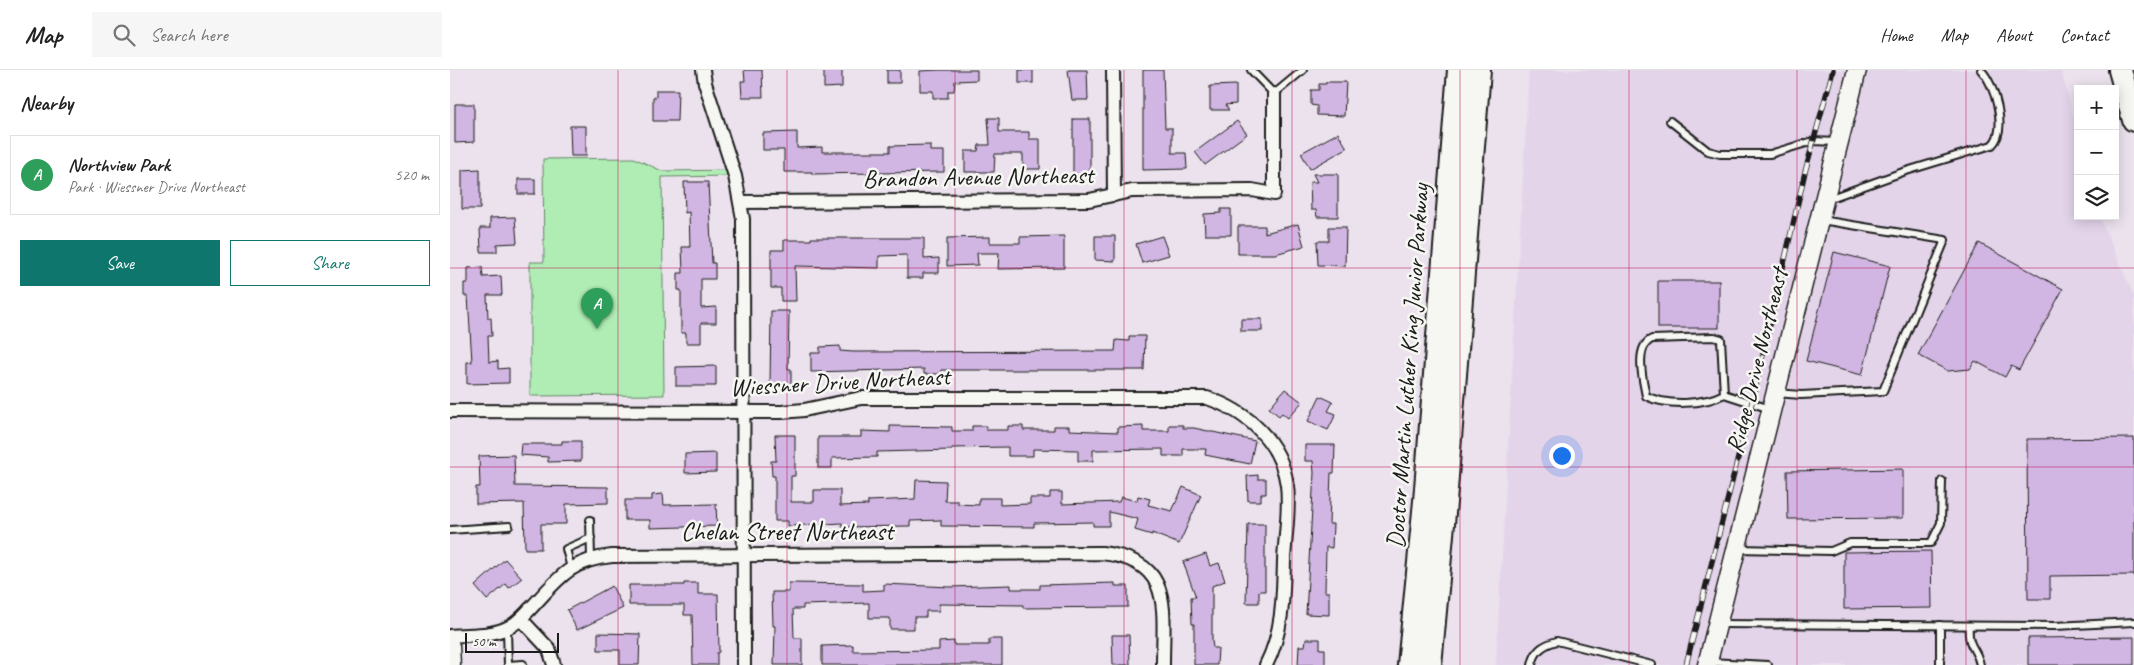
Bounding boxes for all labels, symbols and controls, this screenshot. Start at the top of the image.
search box [92,12,442,57]
text: Map [25,20,62,50]
icon: search [110,21,138,49]
text: Search here [150,23,228,47]
text: Home [1880,24,1913,46]
text: Map [1941,24,1968,46]
text: About [1996,24,2032,46]
text: Contact [2060,24,2109,46]
map controls [2074,85,2119,220]
button: + [2074,85,2119,130]
text: Nearby [20,90,73,116]
button: − [2074,130,2119,175]
text: Northview Park [68,153,170,177]
street label: Brandon Avenue Northeast [862,159,1096,195]
text: A [33,165,41,185]
text: 520 m [395,165,429,185]
button: layers [2074,175,2119,220]
text: Park · Wiessner Drive Northeast [68,177,245,197]
street label: Doctor Martin Luther King Junior Parkway [1379,181,1437,549]
button: Save [20,240,220,286]
button: Share [230,240,430,286]
street label: Ridge Drive Northeast [1719,262,1796,457]
pin: A [581,288,613,329]
street label: Wiessner Drive Northeast [729,360,953,404]
your location [1549,443,1575,469]
street label: Chelan Street Northeast [681,516,896,548]
scale bar [465,630,559,653]
text: 50 m [472,633,496,650]

